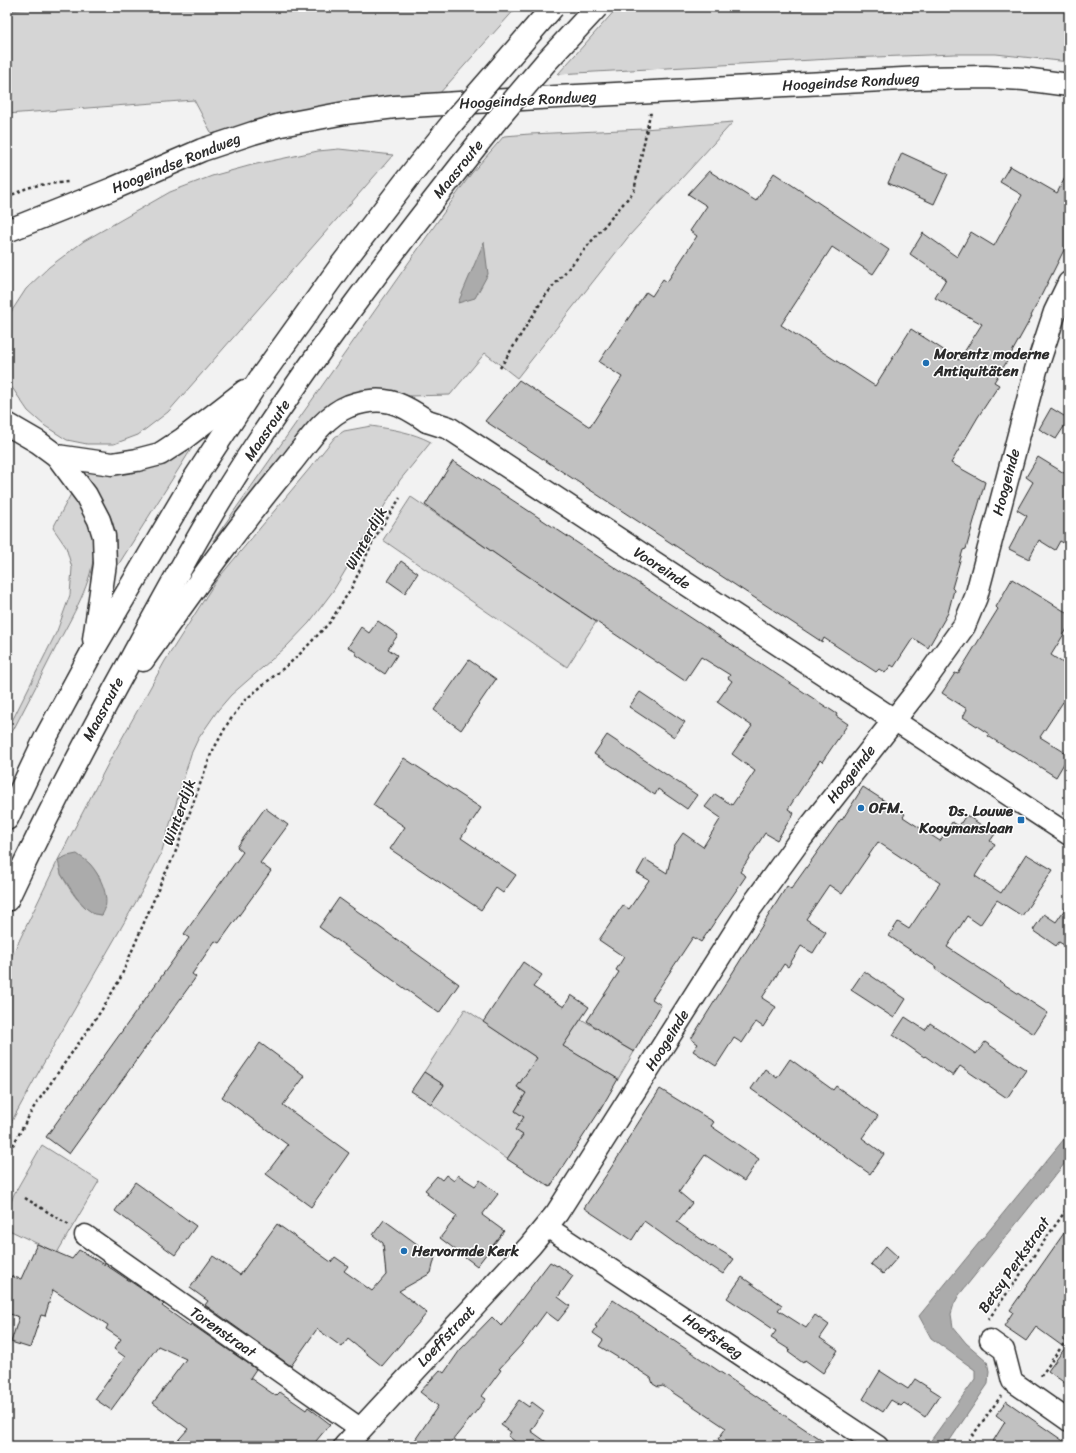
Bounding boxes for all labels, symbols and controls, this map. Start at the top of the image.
street label: Hoogeindse Rondweg [782,65,921,99]
street label: Hoogeindse Rondweg [459,83,598,117]
street label: Hoogeindse Rondweg [107,125,245,201]
street label: Maasroute [426,134,490,204]
place label: Morentz moderne Antiquitäten [933,341,1050,384]
marker: Morentz moderne Antiquitäten [921,358,931,368]
street label: Maasroute [237,394,297,466]
street label: Hoogeinde [985,445,1027,518]
street label: Winterdijk [338,501,394,575]
street label: Vooreinde [628,540,696,597]
street label: Maasroute [75,672,131,746]
street label: Hoogeinde [820,739,883,809]
street label: Winterdijk [155,775,203,849]
place label: OFM. [868,795,904,821]
place label: Ds. Louwe Kooymanslaan [918,798,1014,841]
marker: OFM. [856,803,866,813]
marker: Ds. Louwe Kooymanslaan [1016,815,1026,825]
street label: Hoogeinde [638,1004,696,1076]
street label: Betsy Perkstraat [971,1211,1058,1319]
place label: Hervormde Kerk [411,1238,520,1264]
marker: Hervormde Kerk [399,1246,409,1256]
street label: Torenstraat [184,1299,263,1365]
street label: Loeffstraat [410,1299,482,1373]
street label: Hoefsteeg [678,1306,749,1366]

